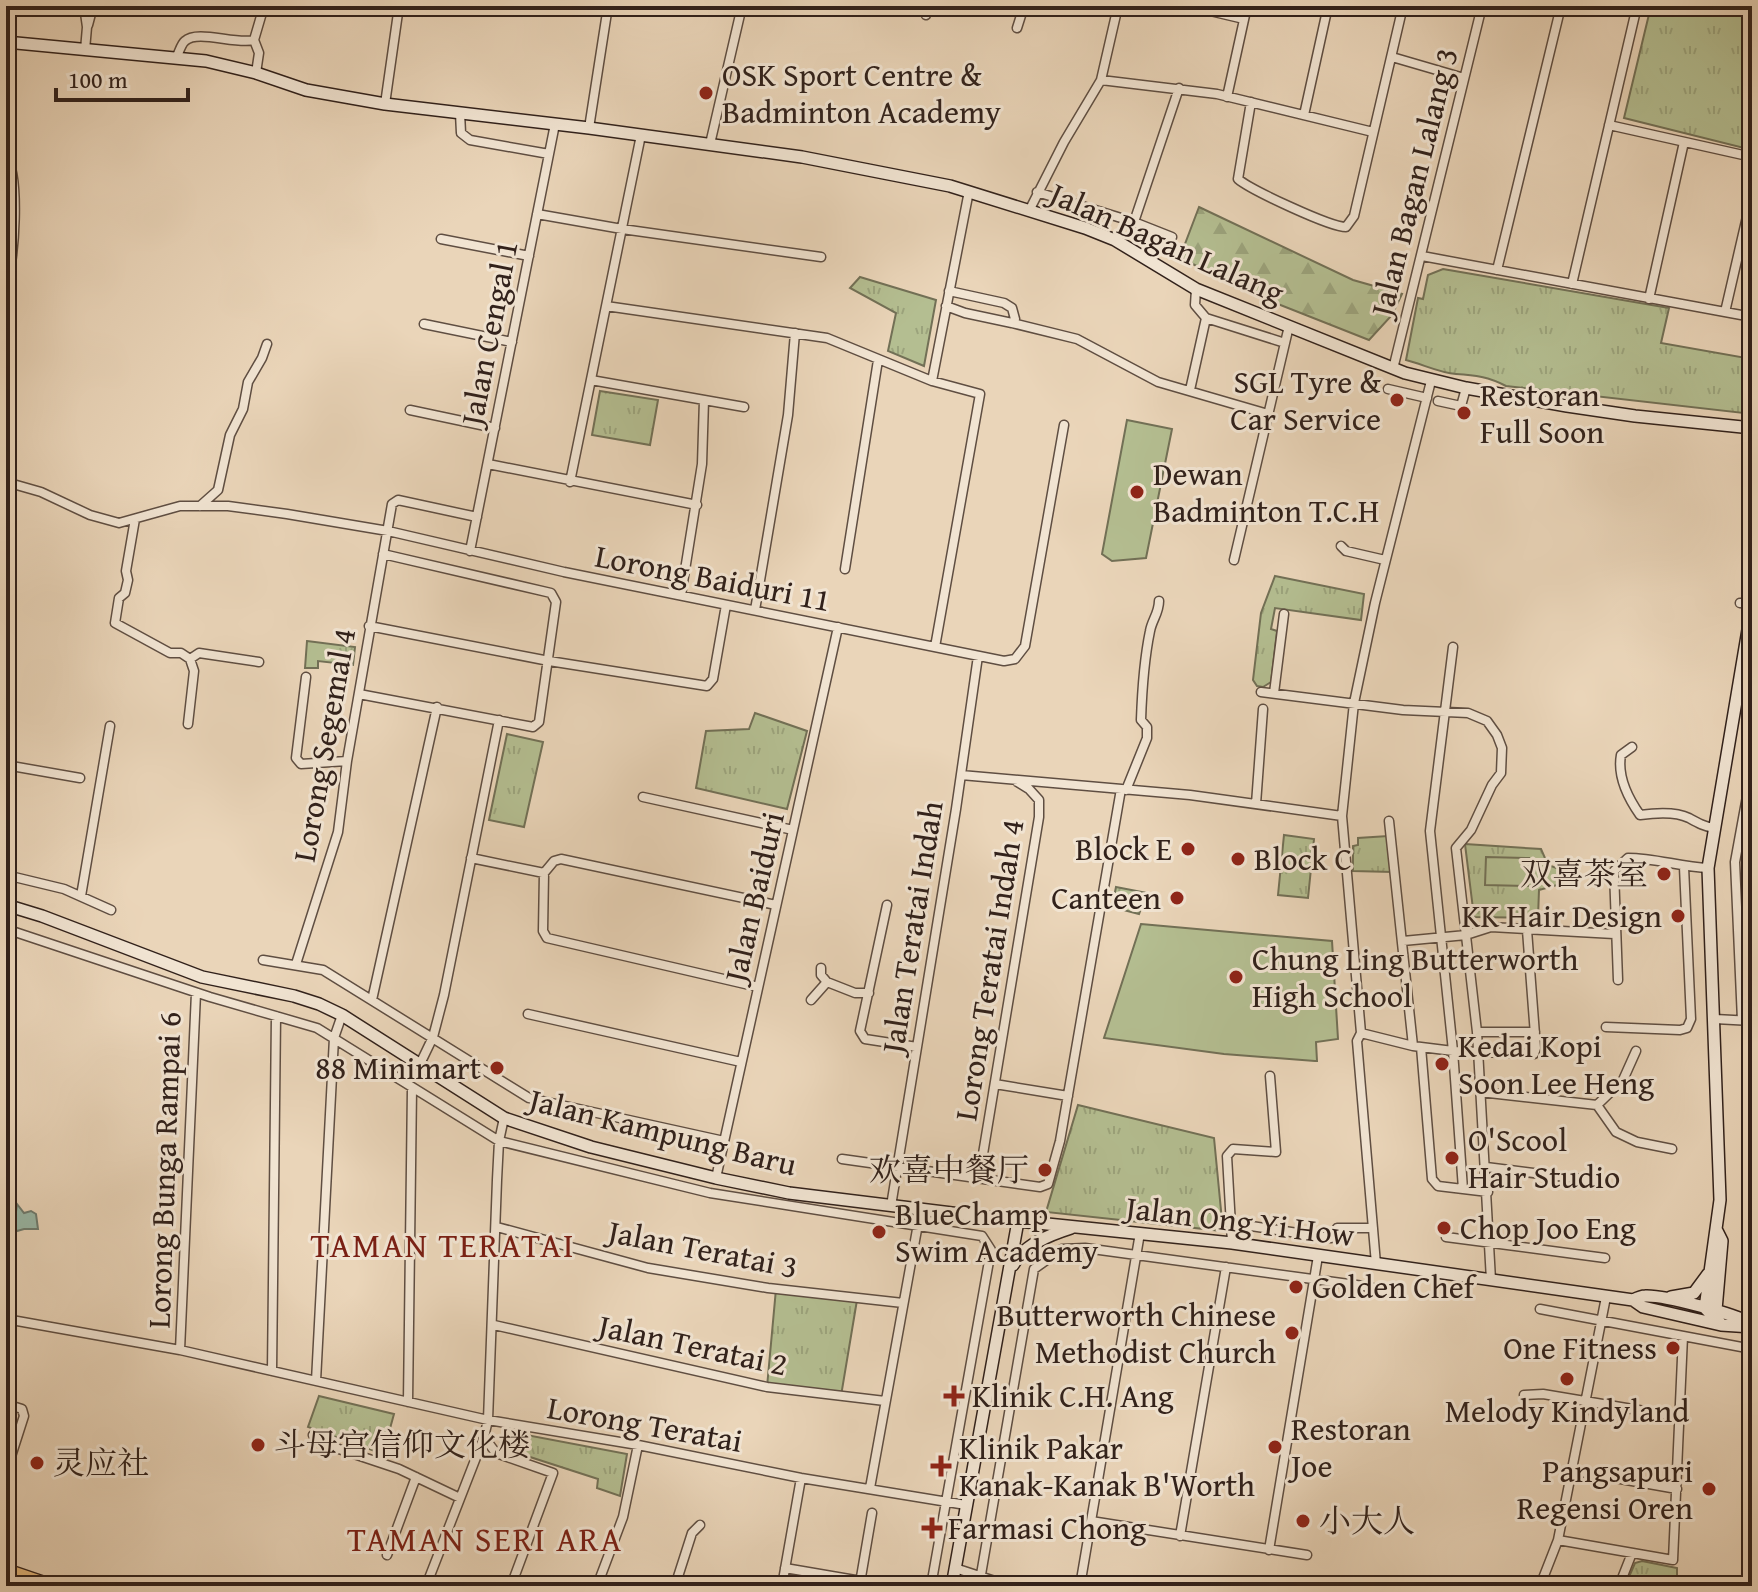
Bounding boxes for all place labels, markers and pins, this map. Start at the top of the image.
place label: OSK Sport Centre & Badminton Academy [722,51,1001,135]
marker: OSK Sport Centre & Badminton Academy [697,84,715,102]
place label: SGL Tyre & Car Service [1230,358,1381,442]
place label: Restoran Full Soon [1480,371,1604,455]
marker: SGL Tyre & Car Service [1388,391,1406,409]
marker: Restoran Full Soon [1455,404,1473,422]
place label: Dewan Badminton T.C.H [1153,450,1379,534]
marker: Dewan Badminton T.C.H [1128,483,1146,501]
place label: Block E [1075,825,1172,872]
place label: Block C [1254,835,1352,882]
marker: Block E [1179,840,1197,858]
marker: Block C [1229,850,1247,868]
place label: 双喜茶室 [1520,850,1648,897]
marker: 双喜茶室 [1655,865,1673,883]
place label: Canteen [1051,874,1161,921]
marker: Canteen [1168,889,1186,907]
place label: KK Hair Design [1461,892,1662,939]
marker: KK Hair Design [1669,907,1687,925]
place label: Chung Ling Butterworth High School [1252,935,1578,1019]
marker: Chung Ling Butterworth High School [1227,968,1245,986]
place label: Kedai Kopi Soon Lee Heng [1458,1022,1654,1106]
place label: 88 Minimart [315,1044,481,1091]
marker: Kedai Kopi Soon Lee Heng [1433,1055,1451,1073]
marker: 88 Minimart [488,1059,506,1077]
place label: O'Scool Hair Studio [1468,1116,1620,1200]
place label: 欢喜中餐厅 [869,1146,1029,1193]
marker: O'Scool Hair Studio [1443,1149,1461,1167]
marker: 欢喜中餐厅 [1036,1161,1054,1179]
place label: BlueChamp Swim Academy [895,1190,1098,1274]
place label: Chop Joo Eng [1460,1204,1636,1251]
marker: Chop Joo Eng [1435,1219,1453,1237]
marker: BlueChamp Swim Academy [870,1223,888,1241]
place label: Golden Chef [1312,1263,1478,1310]
marker: Golden Chef [1287,1278,1305,1296]
place label: Butterworth Chinese Methodist Church [997,1291,1276,1375]
marker: Butterworth Chinese Methodist Church [1283,1324,1301,1342]
place label: One Fitness [1503,1324,1657,1371]
marker: One Fitness [1664,1339,1682,1357]
marker: Melody Kindyland [1558,1370,1576,1388]
place label: Klinik C.H. Ang [972,1372,1174,1419]
marker: Klinik C.H. Ang [943,1385,965,1407]
place label: Melody Kindyland [1445,1387,1689,1434]
place label: Restoran Joe [1287,1405,1411,1489]
place label: 斗母宫信仰文化楼 [274,1421,530,1468]
place label: Klinik Pakar Kanak-Kanak B'Worth [959,1424,1255,1508]
marker: 斗母宫信仰文化楼 [249,1436,267,1454]
marker: Restoran Joe [1266,1438,1284,1456]
place label: 灵应社 [53,1439,149,1486]
place label: Pangsapuri Regensi Oren [1517,1447,1693,1531]
marker: 灵应社 [28,1454,46,1472]
marker: Klinik Pakar Kanak-Kanak B'Worth [930,1455,952,1477]
marker: Pangsapuri Regensi Oren [1700,1480,1718,1498]
place label: 小大人 [1319,1497,1415,1544]
place label: Farmasi Chong [948,1504,1146,1551]
marker: 小大人 [1294,1512,1312,1530]
marker: Farmasi Chong [923,1519,941,1537]

